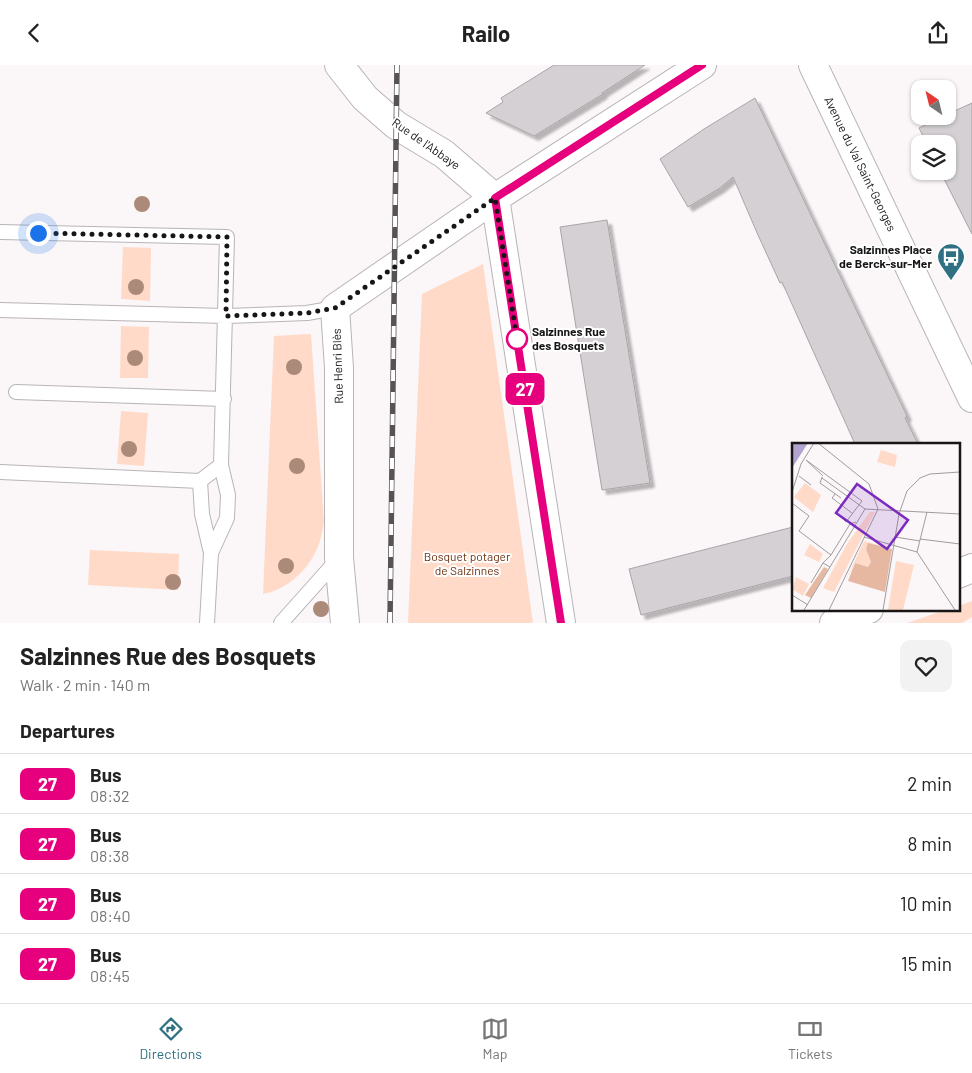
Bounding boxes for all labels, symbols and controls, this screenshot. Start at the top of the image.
icon: back [20,19,48,47]
icon: share [924,19,952,47]
text: Railo [462,20,510,46]
north arrow [911,80,956,125]
map controls [911,80,956,180]
street label: Avenue du Val Saint-Georges [822,94,900,233]
street label: Rue de l'Abbaye [390,115,463,172]
button: layers [911,135,956,180]
your location [26,221,51,246]
place label: Salzinnes Place de Berck-sur-Mer [839,242,932,270]
bus stop icon: Salzinnes Place de Berck-sur-Mer [936,242,966,281]
place label: Salzinnes Rue des Bosquets [532,324,606,352]
street label: Rue Henri Blès [329,328,345,404]
marker: Salzinnes Rue des Bosquets [506,328,528,350]
line badge: 27 [502,373,548,405]
text: 27 [515,378,535,400]
inset map [792,443,960,611]
park label: Bosquet potager de Salzinnes [424,549,511,577]
button: heart [900,640,952,692]
text: Salzinnes Rue des Bosquets [20,641,316,670]
text: Walk · 2 min · 140 m [20,675,150,694]
text: Departures [20,719,115,742]
text: Bus [90,763,122,786]
text: 2 min [907,772,952,795]
text: 27 [38,773,57,795]
text: 08:32 [90,786,130,805]
text: Bus [90,823,122,846]
text: 8 min [908,832,952,855]
text: 27 [38,833,57,855]
text: 08:38 [90,846,129,865]
text: Bus [90,883,122,906]
text: 10 min [900,892,952,915]
text: 27 [38,893,57,915]
text: 08:40 [90,906,131,925]
text: Bus [90,943,122,966]
text: 15 min [901,952,952,975]
text: 27 [38,953,57,975]
text: 08:45 [90,966,130,985]
tab: Directions [139,1015,202,1062]
tab: Map [481,1015,509,1062]
tab: Tickets [788,1015,833,1062]

